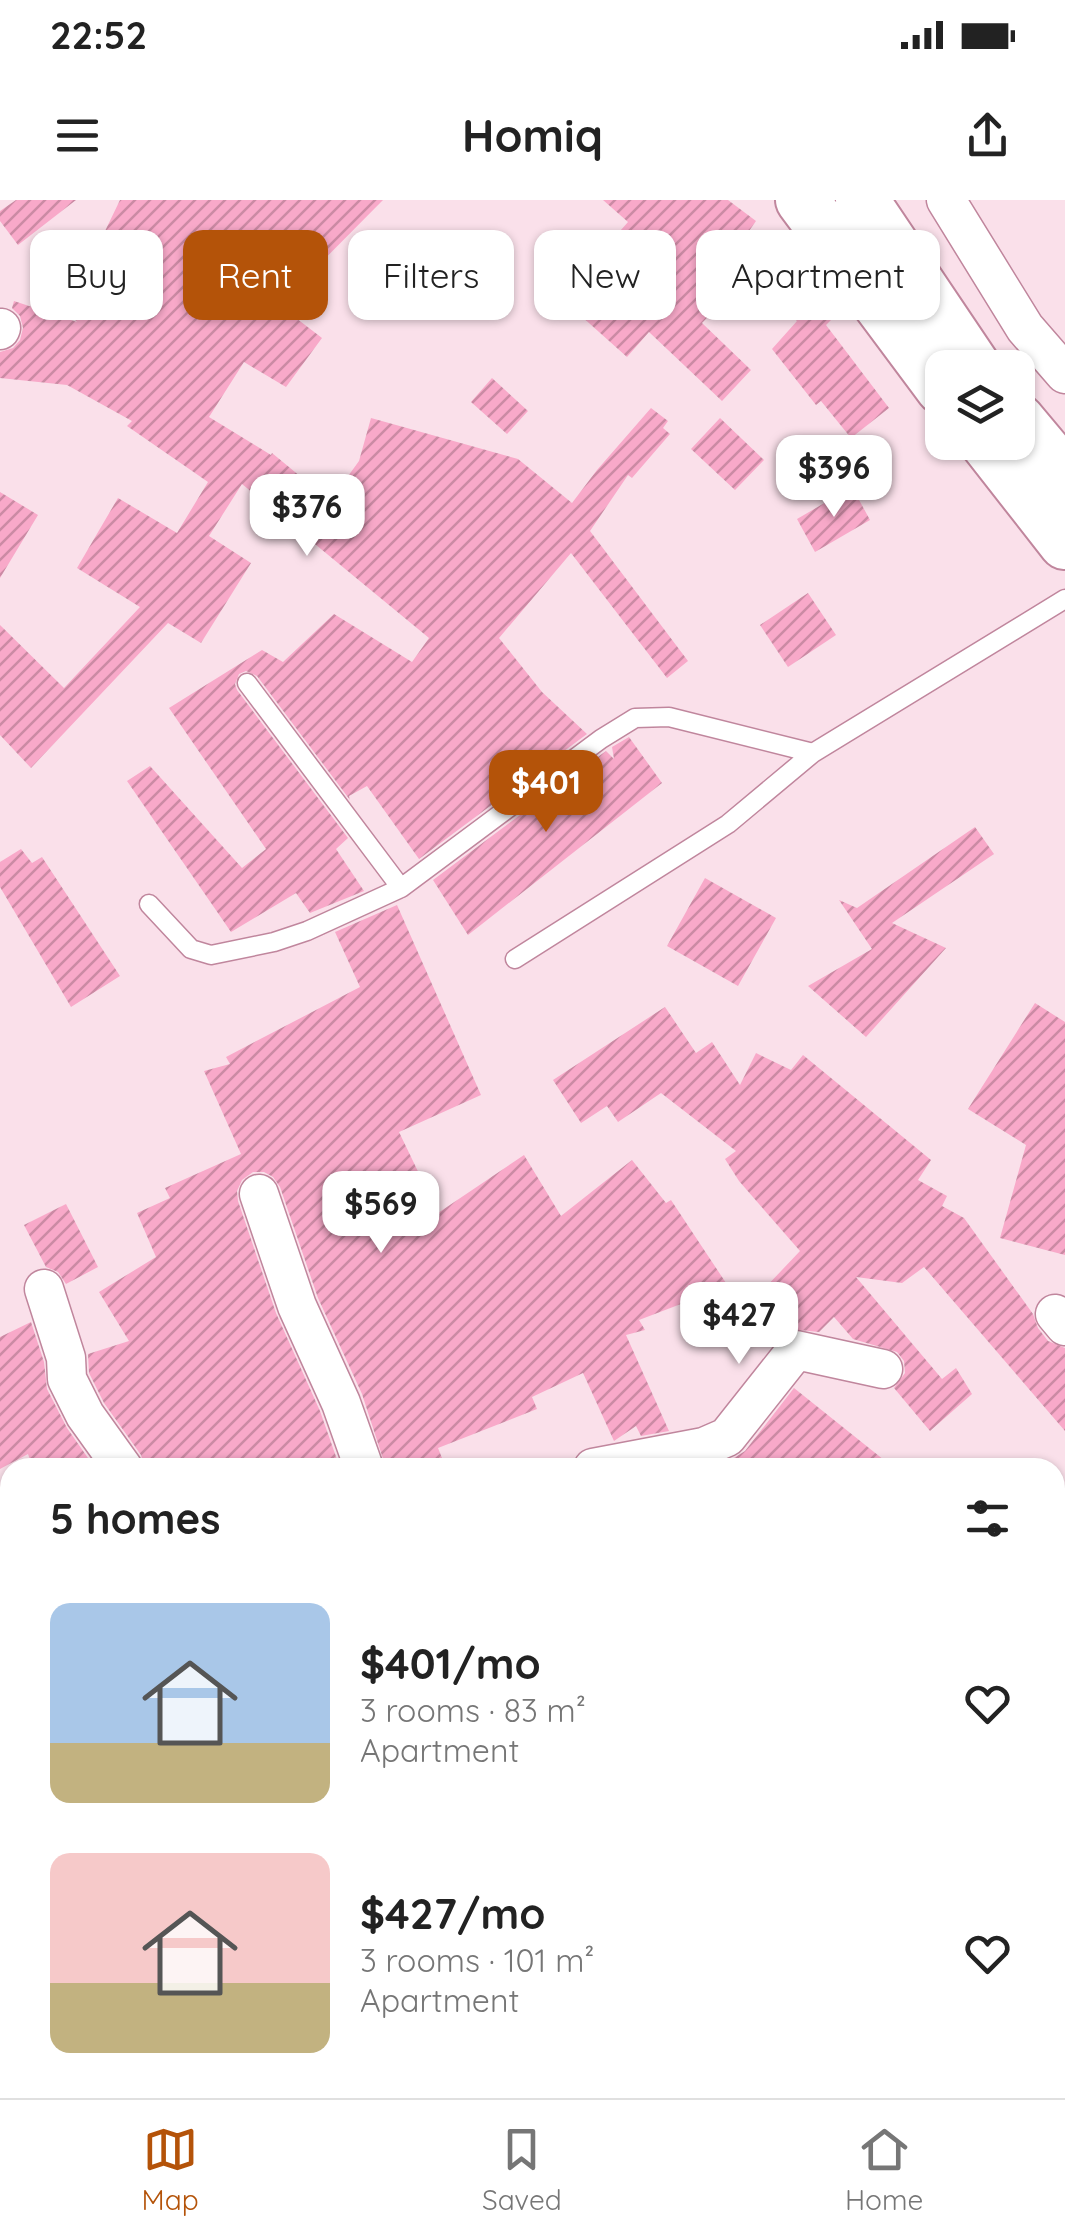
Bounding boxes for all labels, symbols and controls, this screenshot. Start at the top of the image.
text: 22:52 [50,11,147,59]
text: Homiq [462,107,603,163]
icon: menu [50,108,105,163]
icon: share [960,108,1015,163]
chip: Buy [30,230,163,320]
chip: Rent [183,230,328,320]
chip: Filters [348,230,514,320]
chip: New [534,230,676,320]
chip: Apartment [696,230,940,320]
map controls [925,350,1035,460]
button: layers [925,350,1035,460]
pin: $396 [775,435,893,520]
text: $396 [798,447,870,487]
pin: $376 [248,474,366,559]
text: $376 [272,486,342,526]
pin: $401 [487,750,605,835]
text: $401 [511,762,581,802]
pin: $569 [322,1171,440,1256]
text: $569 [344,1183,418,1223]
pin: $427 [680,1282,798,1367]
text: $427 [702,1294,776,1334]
icon: filters [960,1491,1015,1546]
text: 5 homes [50,1492,221,1545]
text: $401/mo [360,1637,541,1690]
icon: home [130,1643,250,1763]
icon: heart [960,1676,1015,1731]
text: 3 rooms · 83 m² [360,1690,586,1730]
text: Apartment [360,1730,519,1770]
text: $427/mo [360,1887,546,1940]
icon: home [130,1893,250,2013]
icon: heart [960,1926,1015,1981]
text: 3 rooms · 101 m² [360,1940,594,1980]
text: Apartment [360,1980,519,2020]
tab: Map [142,2122,199,2217]
tab: Saved [482,2122,562,2217]
tab: Home [845,2122,923,2217]

